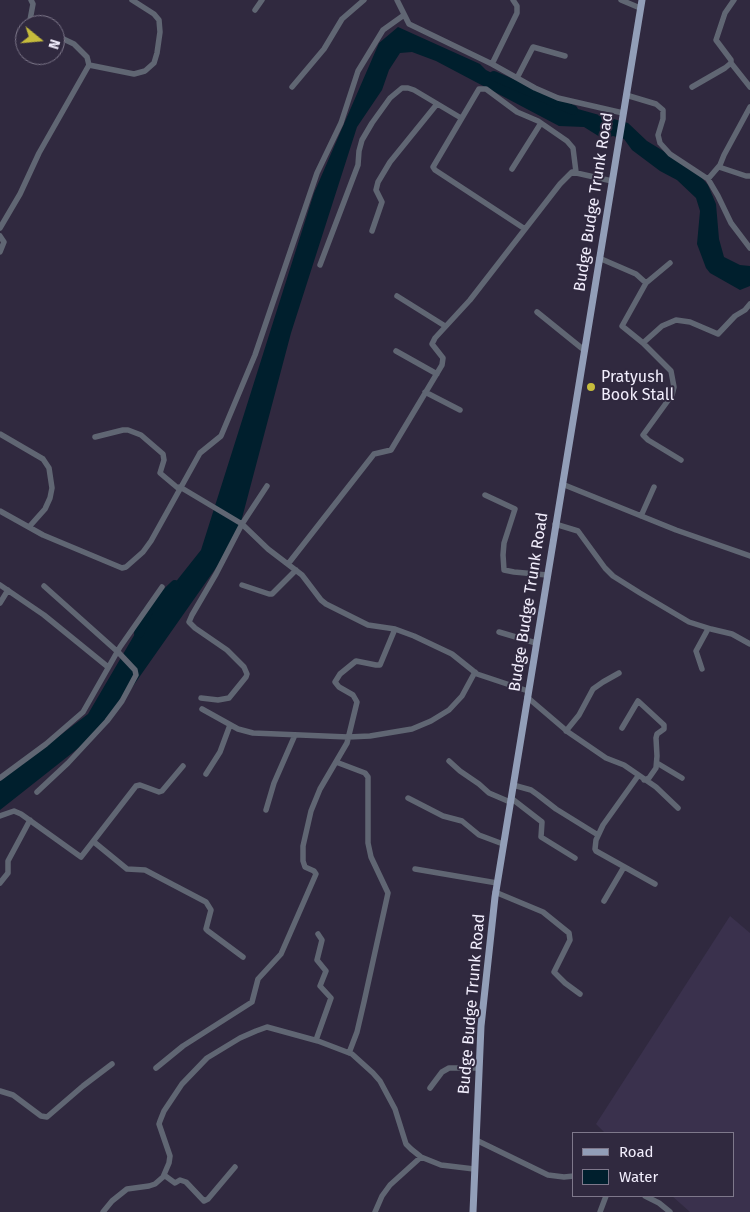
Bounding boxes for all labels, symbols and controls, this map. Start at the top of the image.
north arrow [15,15,65,65]
text: N [44,37,63,51]
street label: Budge Budge Trunk Road [570,111,618,293]
place label: Pratyush Book Stall [601,368,674,406]
marker: Pratyush Book Stall [585,381,597,393]
street label: Budge Budge Trunk Road [505,511,553,693]
street label: Budge Budge Trunk Road [455,913,489,1095]
legend [572,1132,735,1197]
text: Road [619,1143,654,1161]
text: Water [619,1168,658,1186]

